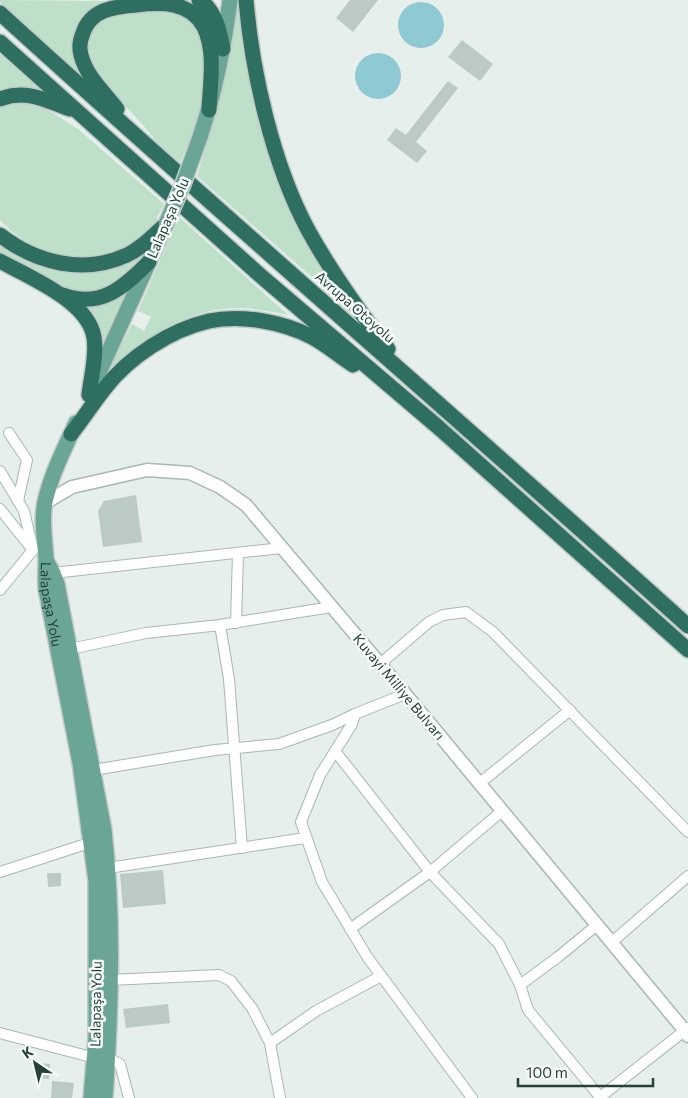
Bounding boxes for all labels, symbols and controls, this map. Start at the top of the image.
street label: Lalapaşa Yolu [143,175,192,261]
street label: Avrupa Otoyolu [312,267,399,346]
street label: Lalapaşa Yolu [38,562,66,648]
street label: Kuvayi Milliye Bulvarı [350,630,449,743]
street label: Lalapaşa Yolu [86,961,105,1047]
north arrow [10,1038,60,1088]
text: K [18,1042,36,1062]
scale bar [518,1056,653,1088]
text: 100 m [526,1063,568,1081]

